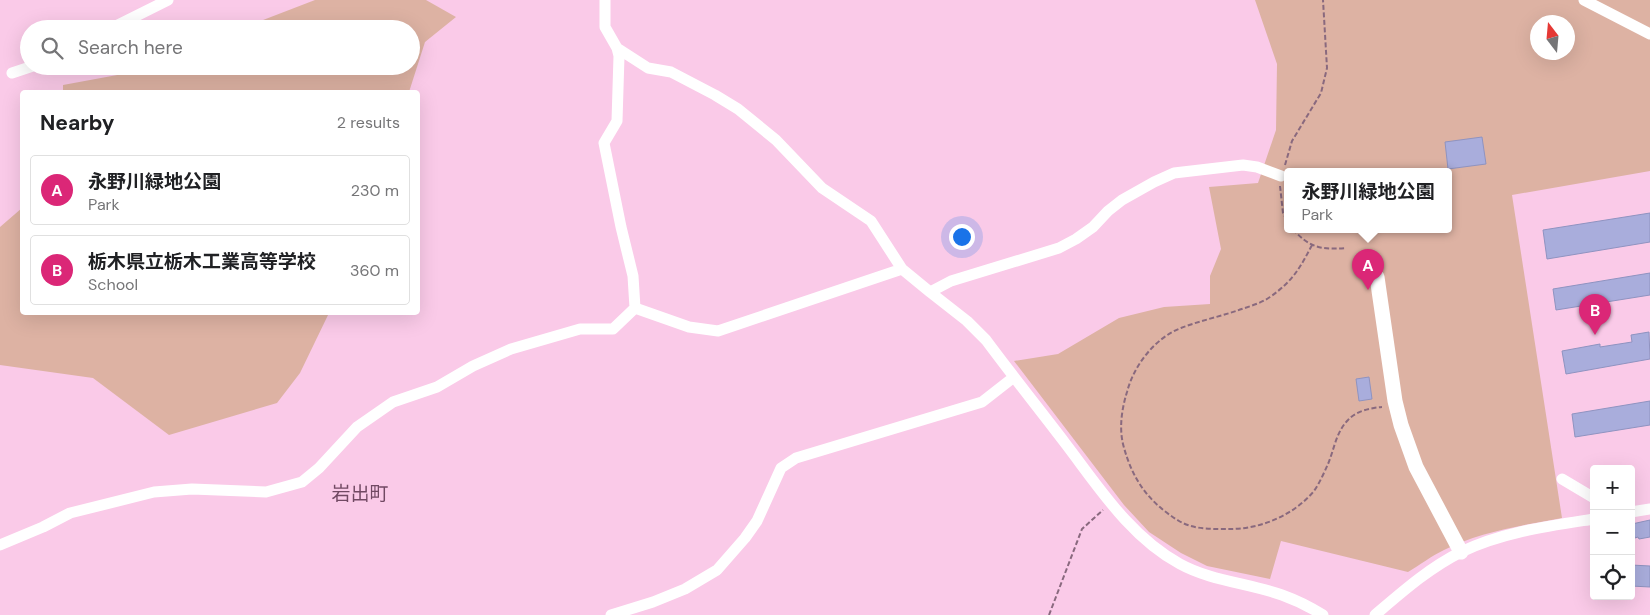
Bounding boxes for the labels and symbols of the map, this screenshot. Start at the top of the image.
north arrow [1530,15,1575,60]
your location [949,224,975,250]
pin: A [1352,249,1384,290]
pin: B [1579,294,1611,335]
district label: 岩出町 [331,481,389,506]

